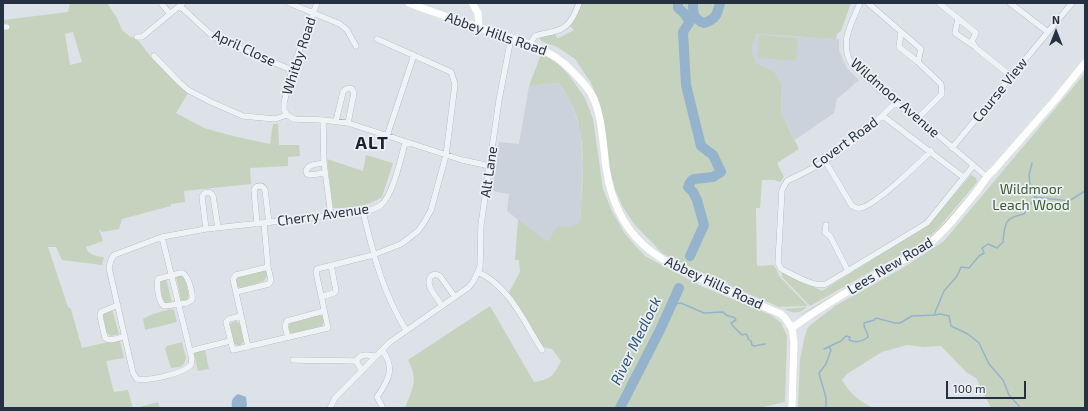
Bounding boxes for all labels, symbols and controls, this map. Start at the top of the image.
street label: Abbey Hills Road [443,9,549,59]
north arrow [1036,12,1076,52]
text: N [1052,13,1060,26]
street label: Whitby Road [279,15,319,97]
street label: April Close [210,26,278,70]
street label: Course View [969,54,1031,126]
street label: Wildmoor Avenue [847,55,943,141]
street label: Covert Road [809,114,881,172]
district label: ALT [355,132,389,154]
street label: Alt Lane [477,145,501,199]
park label: Wildmoor Leach Wood [992,181,1070,214]
street label: Cherry Avenue [276,200,370,230]
street label: Lees New Road [844,234,936,298]
street label: Abbey Hills Road [662,253,766,313]
water label: River Medlock [607,294,665,388]
scale bar [948,373,1028,399]
text: 100 m [953,381,985,395]

